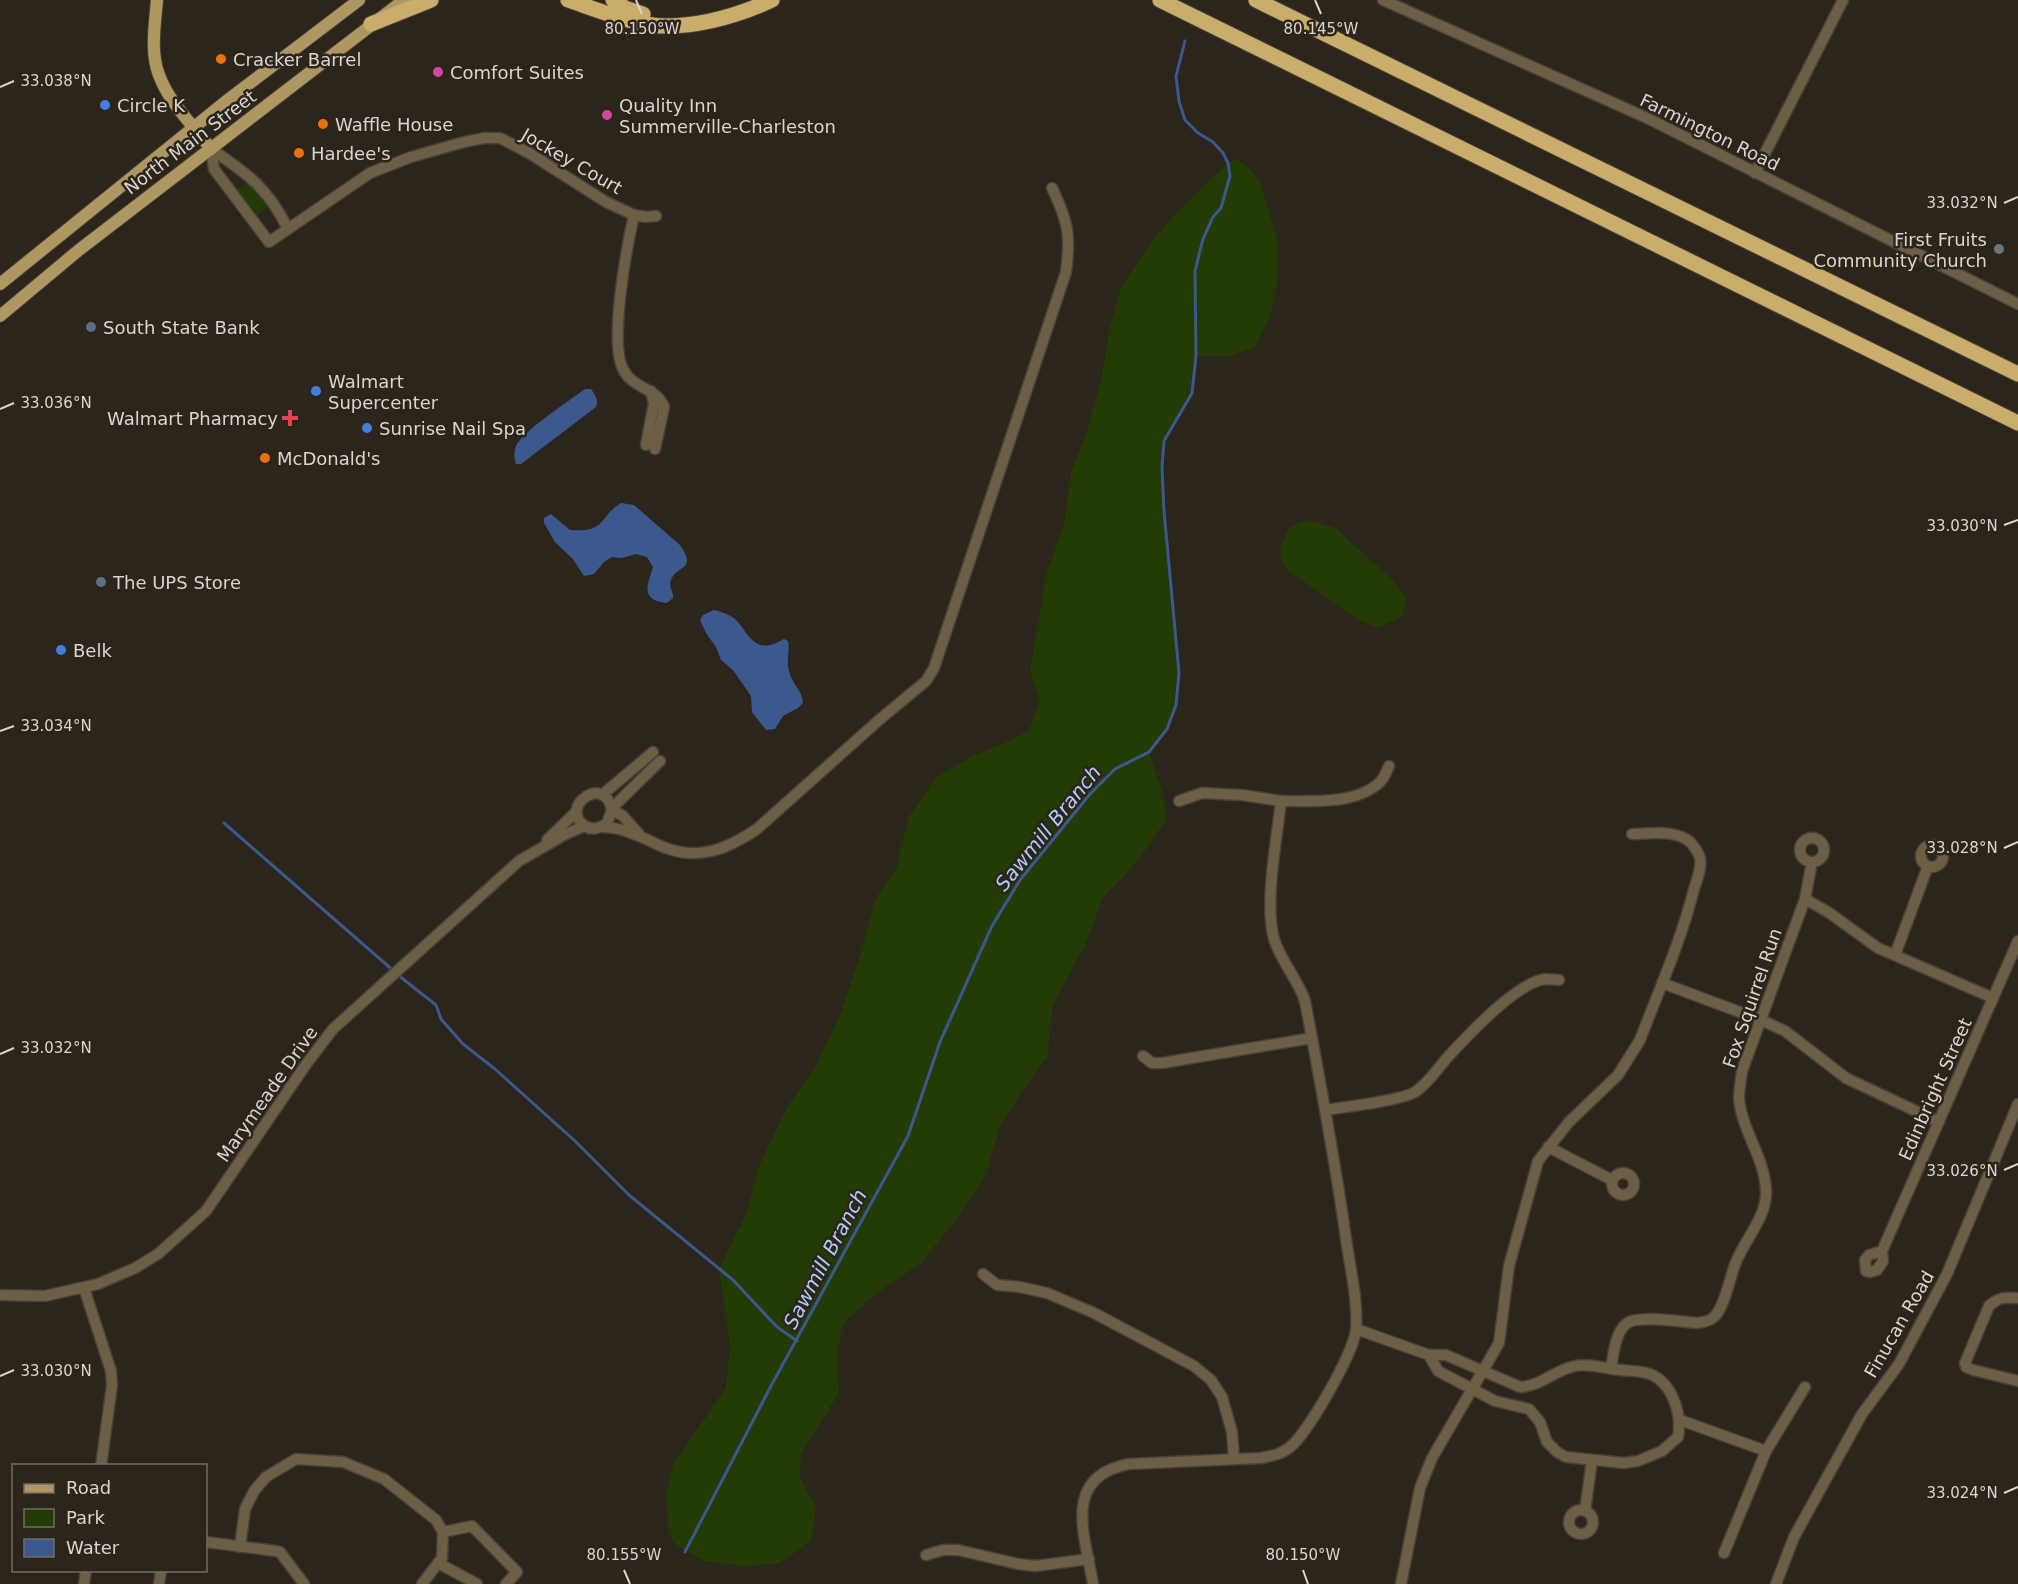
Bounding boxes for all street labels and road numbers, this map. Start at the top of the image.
street label: North Main Street [120,86,260,198]
street label: Farmington Road [1637,89,1783,175]
street label: Jockey Court [517,123,626,198]
street label: Fox Squirrel Run [1718,925,1786,1071]
street label: Edinbright Street [1894,1015,1976,1163]
street label: Marymeade Drive [212,1022,322,1166]
street label: Finucan Road [1860,1267,1938,1381]

